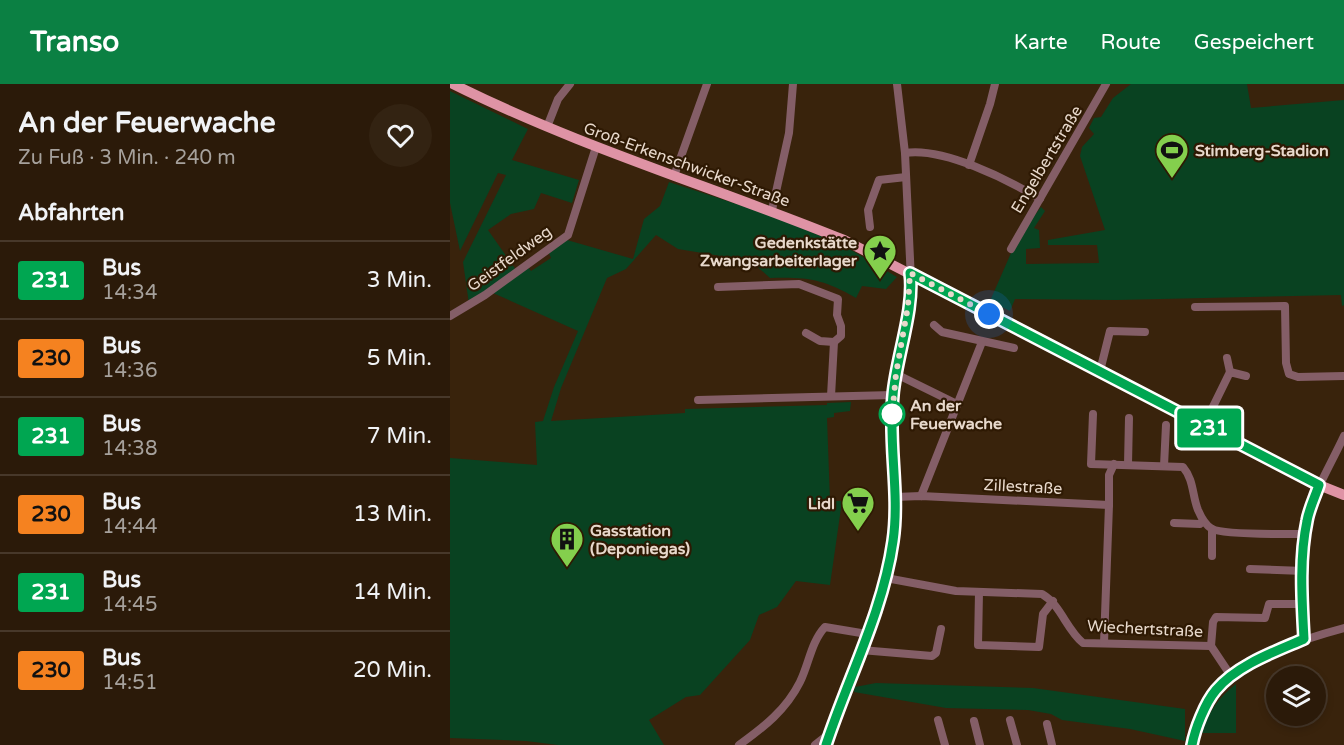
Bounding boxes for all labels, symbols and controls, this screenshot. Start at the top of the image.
text: Transo [30,25,119,59]
text: Karte [1014,30,1068,55]
text: Route [1101,30,1161,55]
text: Gespeichert [1194,30,1314,55]
street label: Engelbertstraße [1007,102,1087,217]
button: heart [369,104,432,167]
text: An der Feuerwache [18,106,276,140]
street label: Groß-Erkenschwicker-Straße [581,118,793,212]
sports icon: Stimberg-Stadion [1154,132,1190,179]
place label: Stimberg-Stadion [1195,141,1329,161]
text: Zu Fuß · 3 Min. · 240 m [18,146,236,170]
text: Abfahrten [18,200,124,226]
street label: Geistfeldweg [464,222,556,296]
place label: Gedenkstätte Zwangsarbeiterlager [700,233,858,271]
place icon: Gedenkstätte Zwangsarbeiterlager [862,233,898,280]
text: Bus [102,255,141,281]
text: 3 Min. [367,267,432,293]
text: 231 [31,268,71,293]
text: 14:34 [102,281,157,305]
your location [974,299,1004,329]
text: Bus [102,333,141,359]
text: 5 Min. [367,345,432,371]
text: 230 [31,346,71,371]
text: 14:36 [102,359,157,383]
place label: An der Feuerwache [910,396,1002,434]
marker: An der Feuerwache [879,401,905,427]
line badge: 231 [1174,408,1244,448]
text: Bus [102,411,141,437]
text: 231 [1189,416,1229,441]
text: 7 Min. [367,423,432,449]
text: 231 [31,424,71,449]
text: 14:38 [102,437,157,461]
street label: Zillestraße [983,475,1063,499]
supermarket icon: Lidl [840,485,876,532]
text: Bus [102,489,141,515]
place label: Lidl [808,494,835,514]
text: 13 Min. [353,501,432,527]
text: 230 [31,502,71,527]
text: 14:44 [102,515,157,539]
building icon: Gasstation (Deponiegas) [549,521,585,568]
place label: Gasstation (Deponiegas) [590,521,690,559]
text: Bus [102,567,141,593]
text: 14 Min. [353,579,432,605]
text: 231 [31,580,71,605]
text: 14:45 [102,593,157,617]
street label: Wiechertstraße [1086,616,1204,642]
text: Bus [102,645,141,671]
text: 20 Min. [353,657,432,683]
text: 230 [31,658,71,683]
map controls [1266,666,1326,726]
button: layers [1266,666,1326,726]
text: 14:51 [102,671,157,695]

